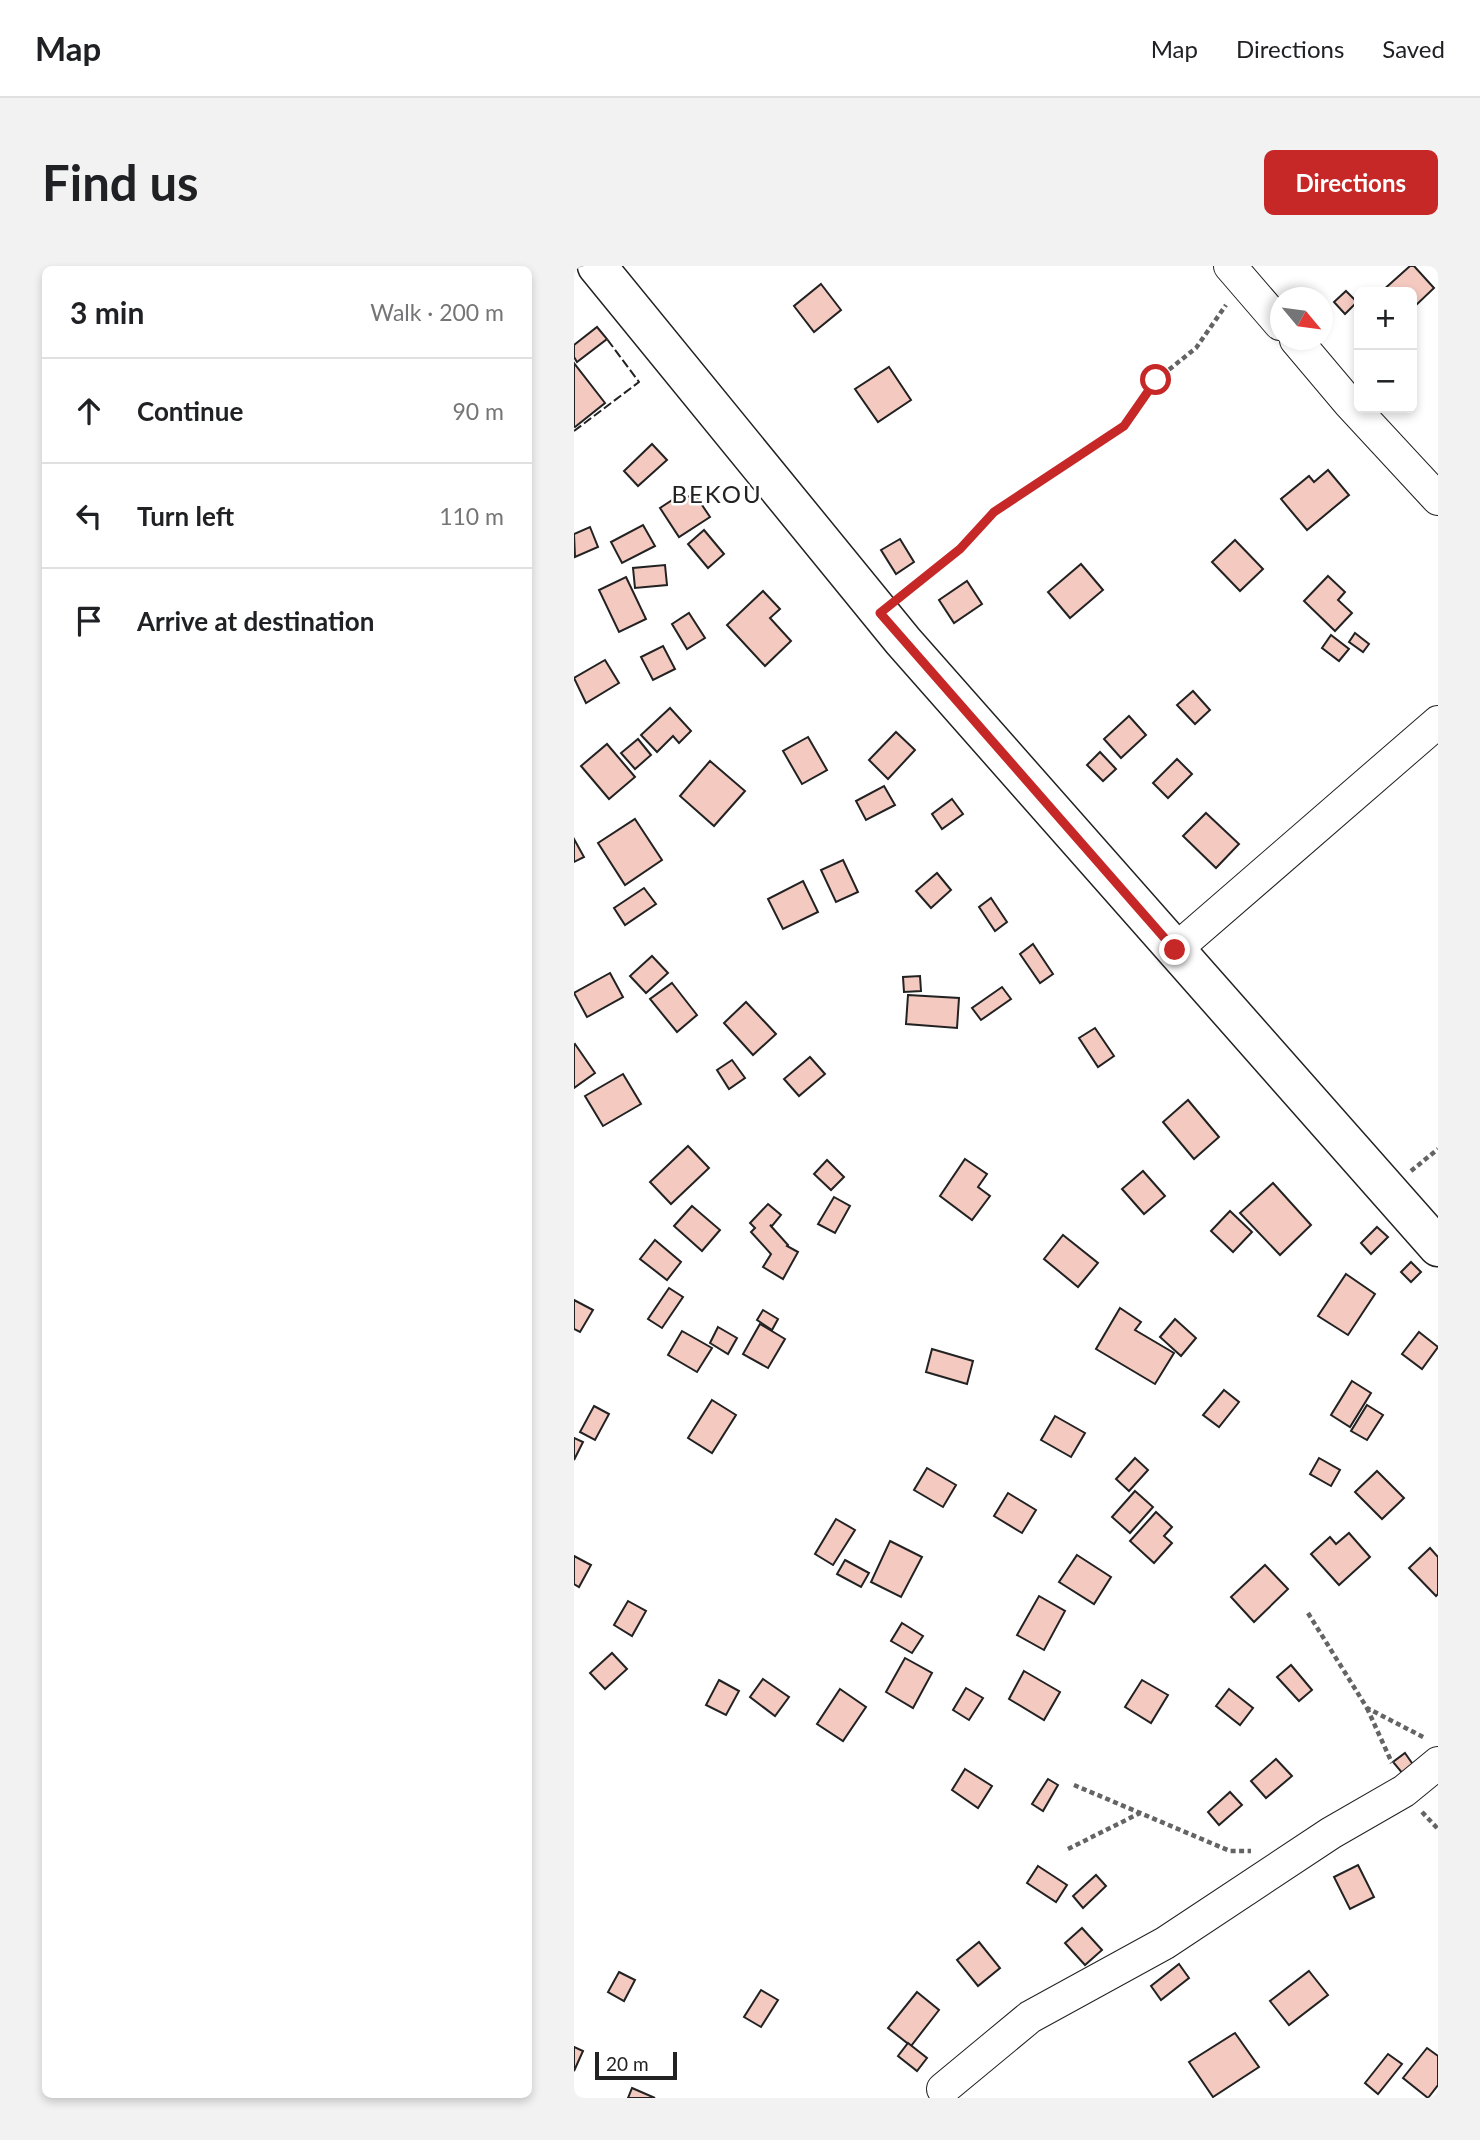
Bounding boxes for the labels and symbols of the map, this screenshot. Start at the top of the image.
north arrow [1270,287,1333,350]
route start [1140,364,1171,395]
district label: BEKOU [671,479,763,508]
route end [1159,934,1190,965]
scale bar [595,2049,677,2081]

